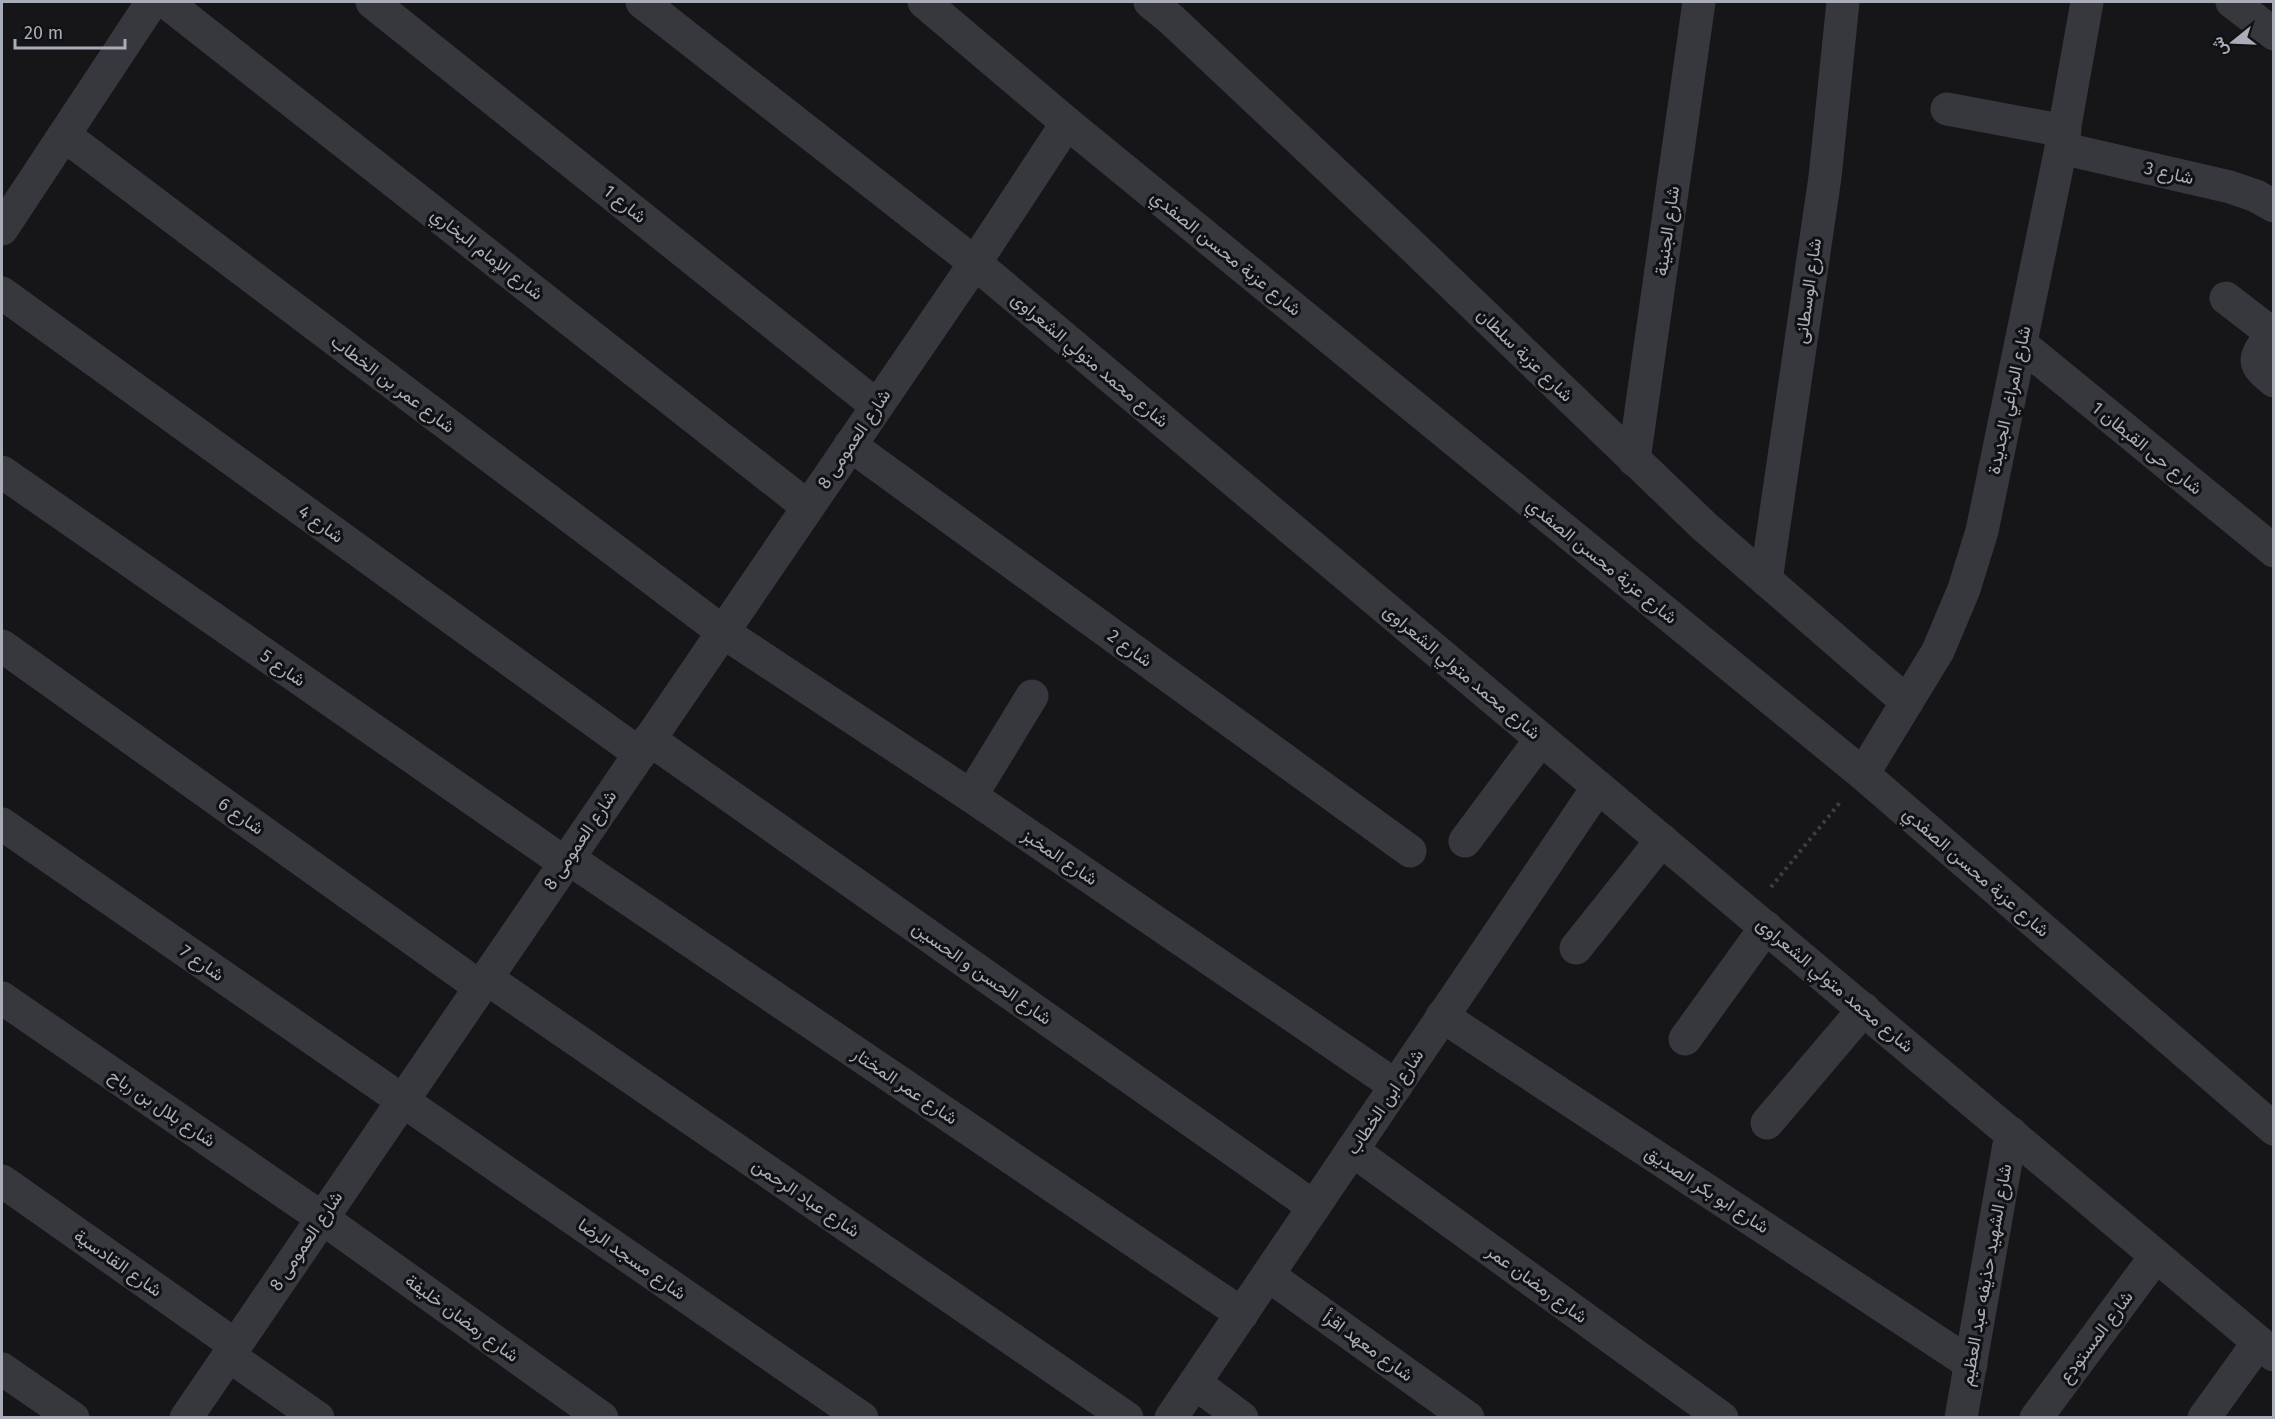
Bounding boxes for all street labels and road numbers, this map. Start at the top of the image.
street label: شارع 3 [2142,157,2196,190]
street label: شارع 1 [598,180,651,229]
street label: شارع الجنينة [1650,185,1685,278]
street label: شارع عزبة محسن الصفدي [1144,186,1306,324]
street label: شارع الإمام البخاري [424,203,548,308]
street label: شارع الوسطانى [1790,237,1827,345]
street label: شارع محمد متولي الشعراوى [1004,288,1173,435]
street label: شارع عزبة سلطان [1472,304,1578,407]
street label: شارع المراغي الجديدة [1983,324,2039,477]
street label: شارع عمر بن الخطاب [326,330,459,439]
street label: شارع العمومى 8 [813,385,896,493]
street label: شارع حى القبطان 1 [2087,397,2207,500]
street label: شارع عزبة محسن الصفدي [1520,494,1682,632]
street label: شارع 4 [293,500,348,549]
street label: شارع محمد متولي الشعراوى [1376,600,1545,747]
street label: شارع 2 [1103,624,1157,672]
street label: شارع 5 [256,645,310,692]
street label: شارع العمومى 8 [539,786,622,894]
street label: شارع 6 [213,792,268,840]
street label: شارع عزبة محسن الصفدي [1896,802,2054,945]
street label: شارع المخبز [1017,823,1102,891]
street label: شارع محمد متولي الشعراوى [1749,913,1918,1060]
street label: شارع الحسن و الحسين [907,917,1056,1030]
street label: شارع 7 [175,940,228,987]
street label: شارع عمر المختار [847,1042,962,1130]
street label: شارع ابن الخطاب [1342,1045,1429,1159]
street label: شارع بلال بن رباح [104,1064,220,1153]
street label: شارع ابو بكر الصديق [1640,1142,1773,1239]
street label: شارع عباد الرحمن [747,1154,864,1243]
street label: شارع الشهيد حذيفه عبد العظيم [1956,1162,2017,1388]
street label: شارع العمومى 8 [265,1187,348,1295]
street label: شارع مسجد الرضا [573,1214,690,1305]
street label: شارع القادسية [69,1225,166,1302]
street label: شارع رمضان عمر [1481,1240,1592,1329]
street label: شارع رمضان خليفة [400,1269,523,1367]
street label: شارع المستودع [2054,1286,2139,1388]
street label: شارع معهد اقرأ [1318,1306,1418,1387]

